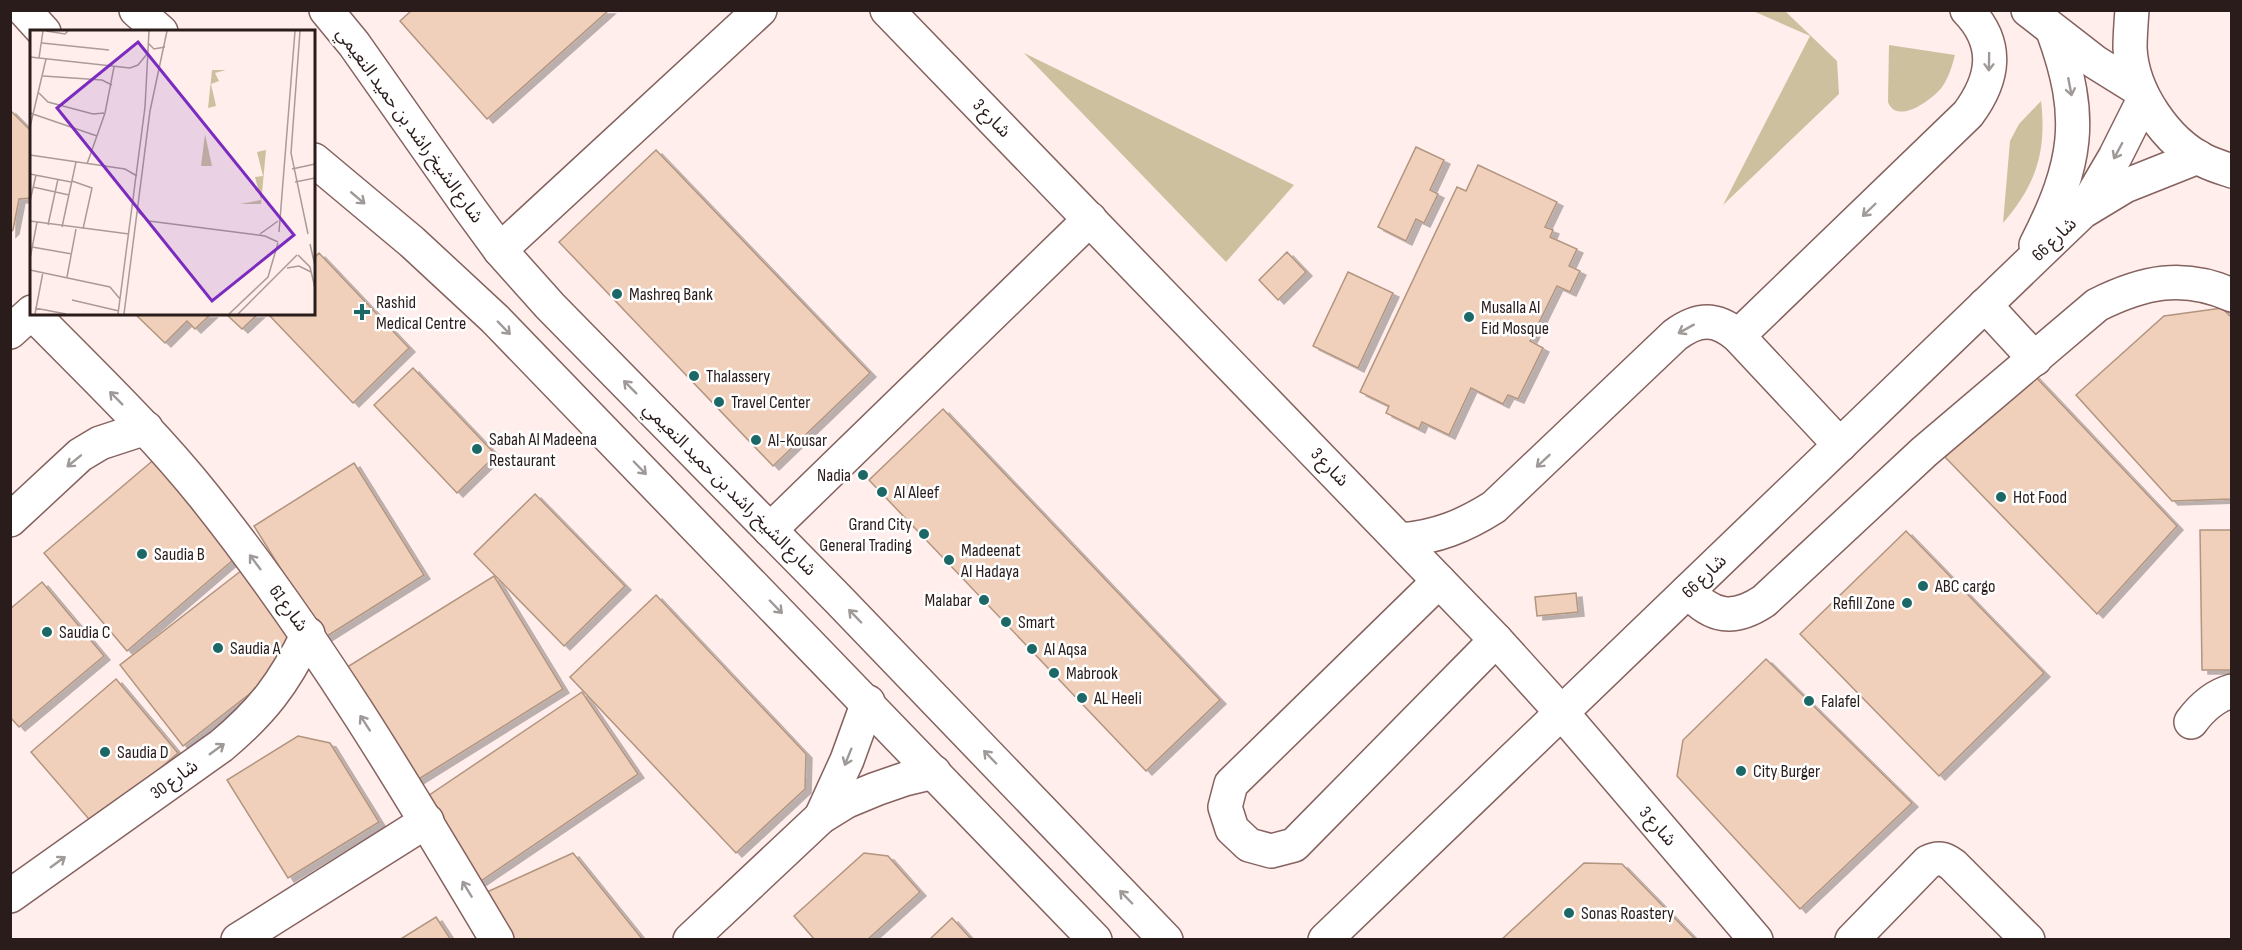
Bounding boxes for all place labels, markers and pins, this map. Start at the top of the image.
place label: Mashreq Bank [629,284,713,305]
marker: Mashreq Bank [610,287,624,301]
place label: Rashid Medical Centre [376,292,466,334]
place label: Musalla Al Eid Mosque [1481,297,1549,339]
marker: Rashid Medical Centre [353,303,371,321]
marker: Musalla Al Eid Mosque [1462,310,1476,324]
place label: Thalassery [706,366,770,387]
marker: Thalassery [687,369,701,383]
place label: Travel Center [731,392,810,413]
marker: Travel Center [712,395,726,409]
place label: Sabah Al Madeena Restaurant [489,429,597,471]
place label: Al-Kousar [767,430,827,451]
marker: Al-Kousar [749,433,763,447]
marker: Sabah Al Madeena Restaurant [470,442,484,456]
place label: Nadia [817,465,851,486]
marker: Nadia [856,468,870,482]
place label: Al Aleef [893,482,940,503]
marker: Al Aleef [875,485,889,499]
place label: Hot Food [2013,487,2067,508]
marker: Hot Food [1994,490,2008,504]
place label: Grand City General Trading [819,514,912,556]
marker: Grand City General Trading [917,527,931,541]
place label: Madeenat Al Hadaya [960,540,1021,582]
place label: Saudia B [154,544,205,565]
marker: Saudia B [135,547,149,561]
marker: Madeenat Al Hadaya [942,553,956,567]
place label: ABC cargo [1934,576,1995,597]
marker: ABC cargo [1916,579,1930,593]
place label: Malabar [925,590,972,611]
marker: Malabar [977,593,991,607]
place label: Refill Zone [1833,593,1895,614]
marker: Refill Zone [1900,596,1914,610]
place label: Smart [1018,612,1056,633]
marker: Smart [999,615,1013,629]
place label: Saudia C [59,622,111,643]
marker: Saudia C [40,625,54,639]
place label: Saudia A [230,638,281,659]
place label: Al Aqsa [1043,639,1087,660]
marker: Saudia A [211,641,225,655]
marker: Al Aqsa [1025,642,1039,656]
place label: Mabrook [1066,663,1118,684]
marker: Mabrook [1047,666,1061,680]
place label: AL Heeli [1093,688,1142,709]
marker: AL Heeli [1075,691,1089,705]
place label: Falafel [1821,691,1860,712]
marker: Falafel [1802,694,1816,708]
place label: Saudia D [117,742,169,763]
marker: Saudia D [98,745,112,759]
place label: City Burger [1753,761,1820,782]
marker: City Burger [1734,764,1748,778]
place label: Sonas Roastery [1581,903,1674,924]
marker: Sonas Roastery [1562,906,1576,920]

